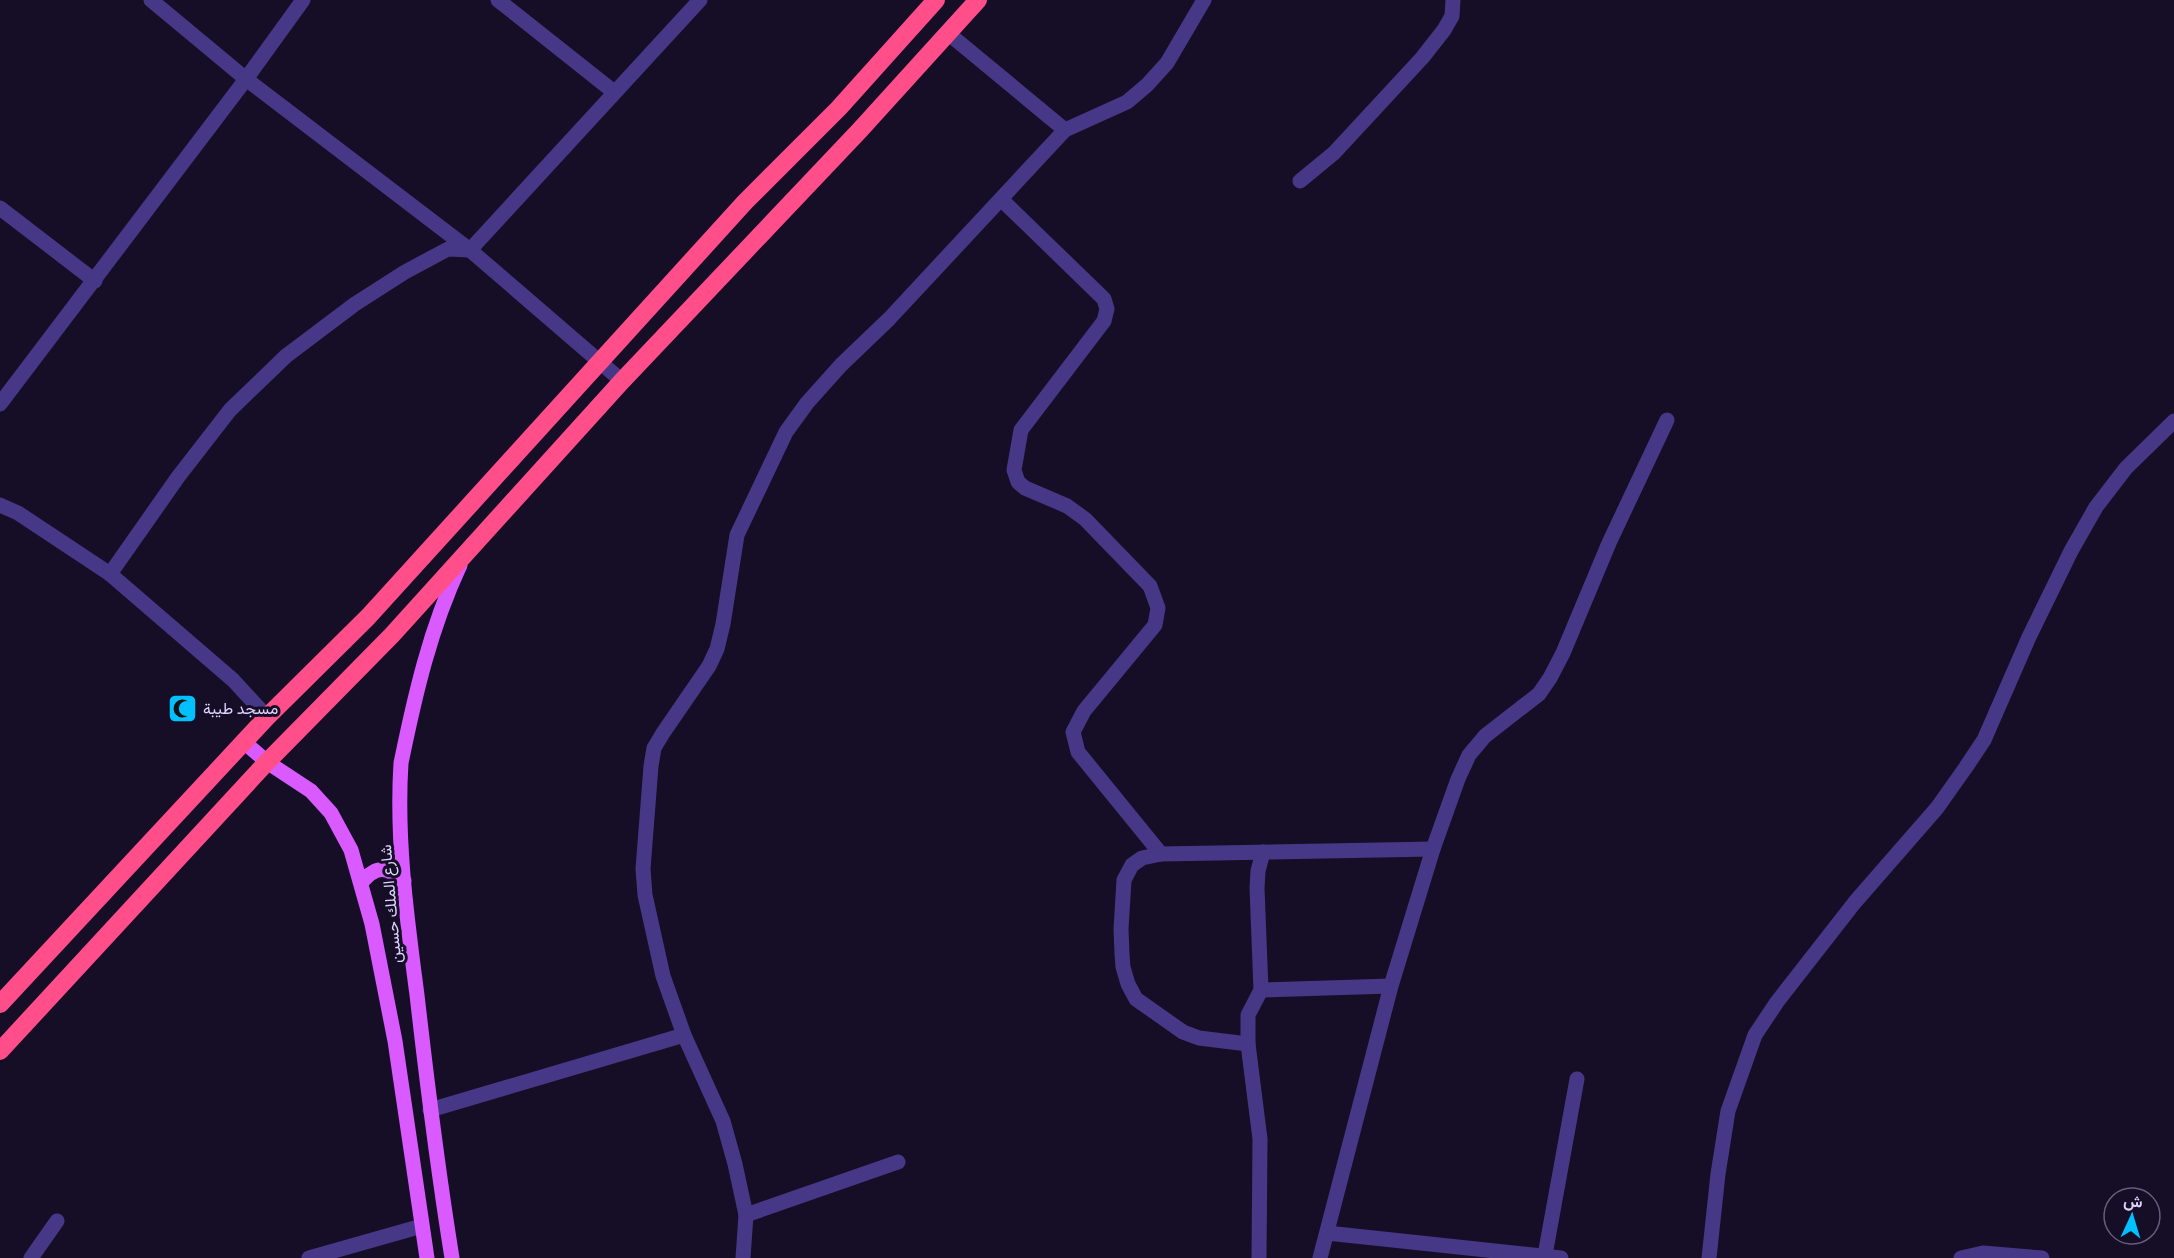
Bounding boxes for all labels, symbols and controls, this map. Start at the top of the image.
mosque icon: مسجد طيبة [166,692,198,724]
place label: مسجد طيبة [203,698,278,718]
street label: شارع الملك حسين [375,844,407,964]
north arrow [2102,1186,2162,1246]
text: ش [2123,1190,2143,1212]

